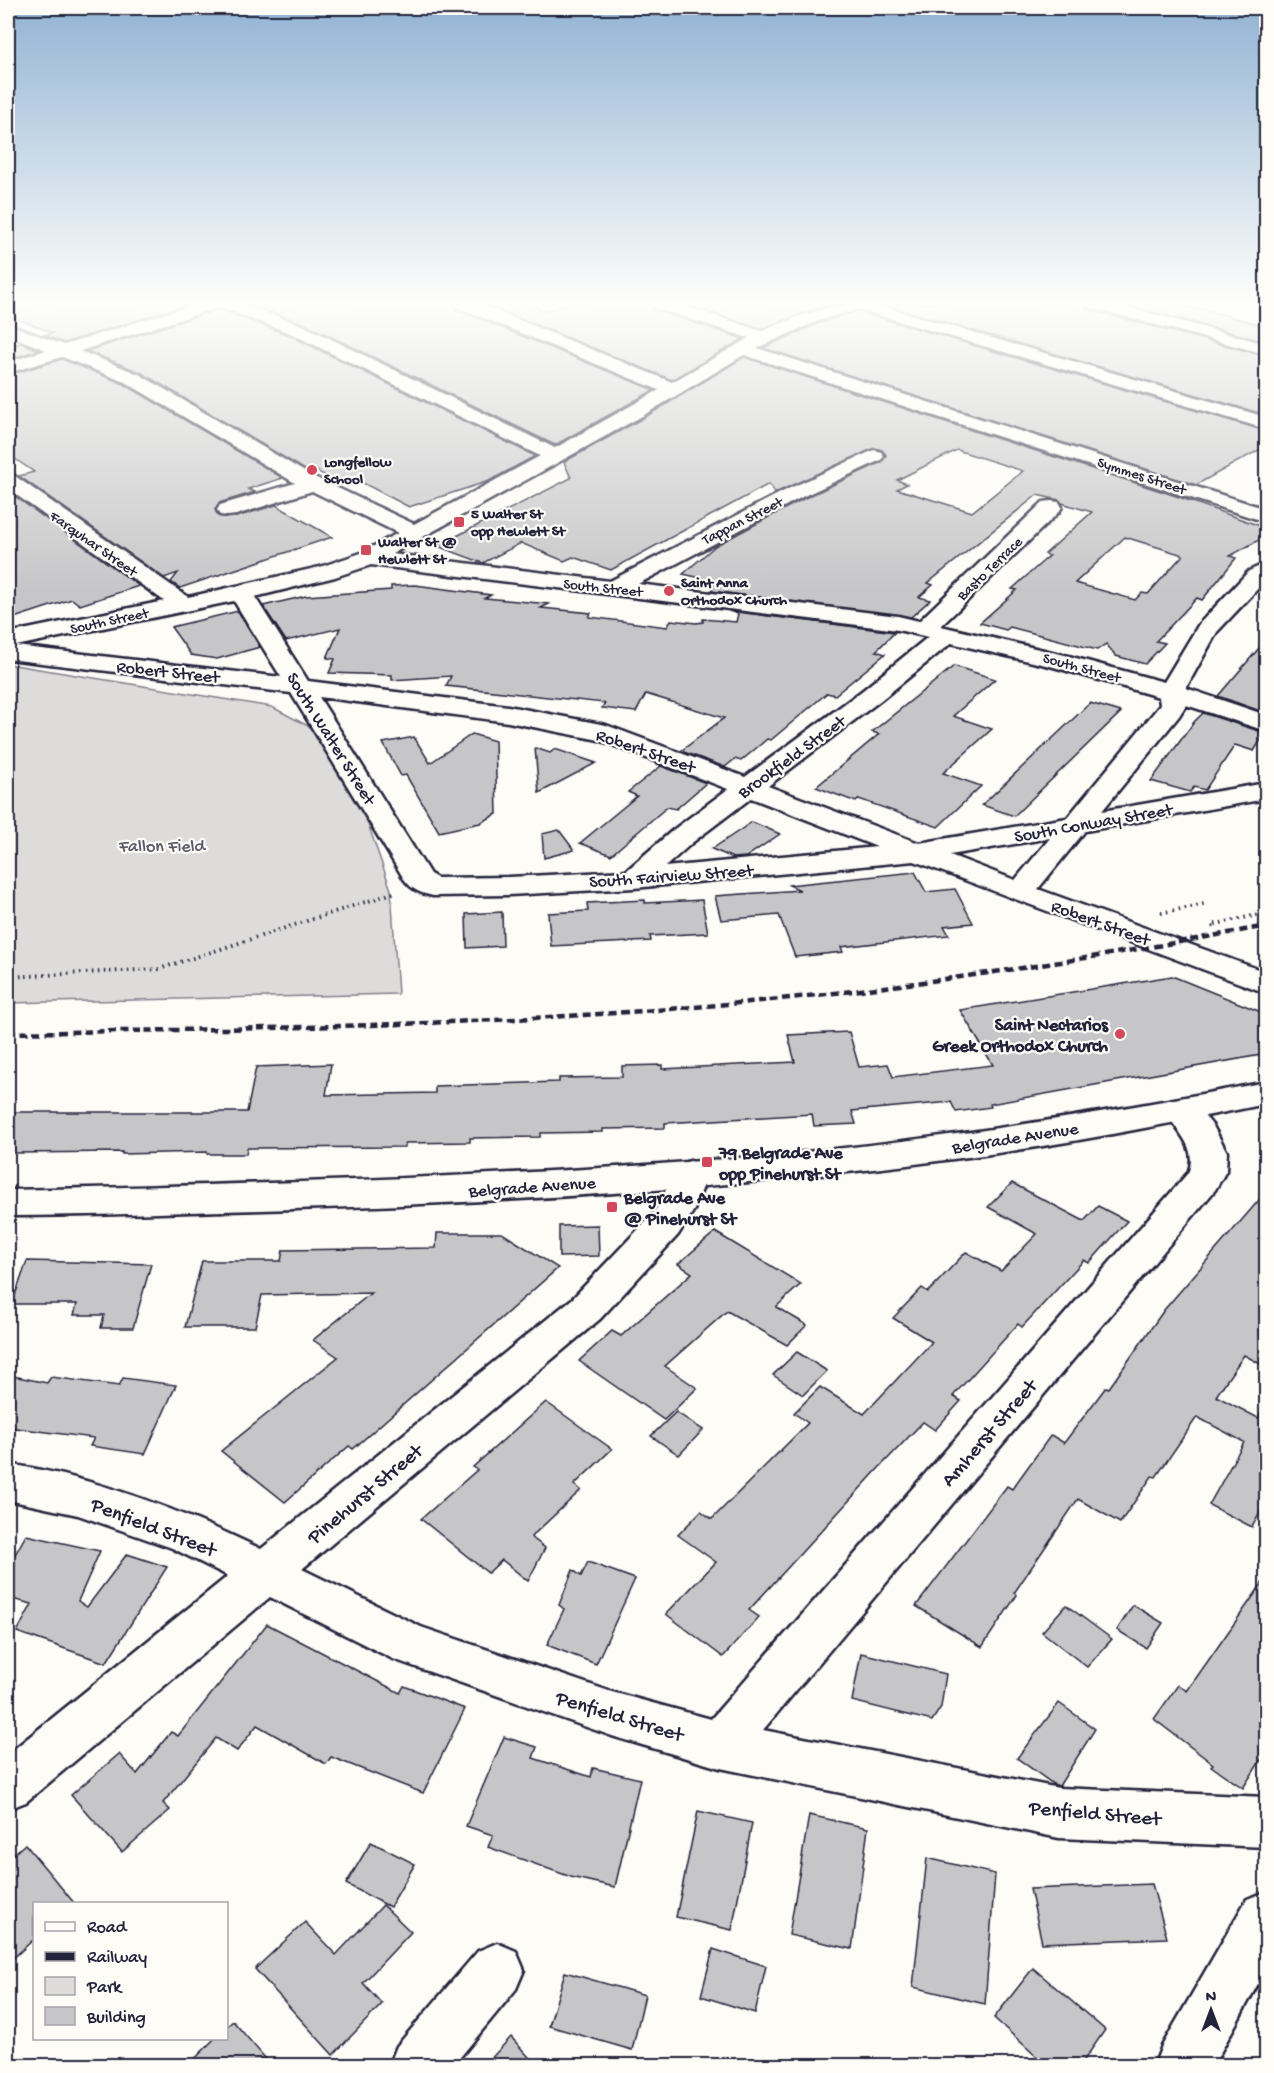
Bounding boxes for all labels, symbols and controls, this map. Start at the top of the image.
place label: Longfellow School [324,454,392,489]
street label: Symmes Street [1095,454,1190,500]
marker: Longfellow School [305,463,319,477]
street label: Tappan Street [699,493,788,550]
place label: 5 Walter St opp Hewlett St [470,506,567,541]
street label: Farquhar Street [45,507,142,583]
marker: 5 Walter St opp Hewlett St [452,515,466,529]
place label: Walter St @ Hewlett St [377,534,457,569]
street label: Basto Terrace [953,534,1027,606]
marker: Walter St @ Hewlett St [359,543,373,557]
place label: Saint Anna Orthodox Church [681,575,787,610]
street label: South Street [562,576,645,602]
marker: Saint Anna Orthodox Church [662,584,676,598]
street label: South Street [69,604,152,639]
street label: South Street [1041,650,1124,688]
street label: Robert Street [115,658,222,690]
street label: South Walter Street [281,669,380,811]
street label: Brookfield Street [734,711,852,805]
street label: Robert Street [593,726,699,780]
street label: South Conway Street [1013,800,1176,849]
park label: Fallon Field [118,837,207,858]
street label: South Fairview Street [589,861,755,894]
street label: Robert Street [1048,897,1154,952]
place label: Saint Nectarios Greek Orthodox Church [932,1016,1109,1058]
marker: Saint Nectarios Greek Orthodox Church [1113,1027,1127,1041]
street label: Belgrade Avenue [950,1119,1081,1160]
place label: 79 Belgrade Ave opp Pinehurst St [718,1144,843,1186]
marker: 79 Belgrade Ave opp Pinehurst St [700,1155,714,1169]
street label: Belgrade Avenue [467,1174,597,1203]
place label: Belgrade Ave @ Pinehurst St [623,1189,738,1231]
marker: Belgrade Ave @ Pinehurst St [605,1200,619,1214]
street label: Amherst Street [937,1374,1046,1493]
street label: Pinehurst Street [303,1439,431,1552]
street label: Penfield Street [86,1494,221,1565]
street label: Penfield Street [551,1687,688,1750]
street label: Penfield Street [1027,1797,1164,1834]
legend [33,1902,228,2040]
text: Road [87,1918,128,1939]
text: Railway [87,1948,147,1969]
text: Park [86,1978,123,1999]
north arrow [1181,1980,1241,2040]
text: N [1206,1989,1217,2008]
text: Building [86,2008,146,2029]

